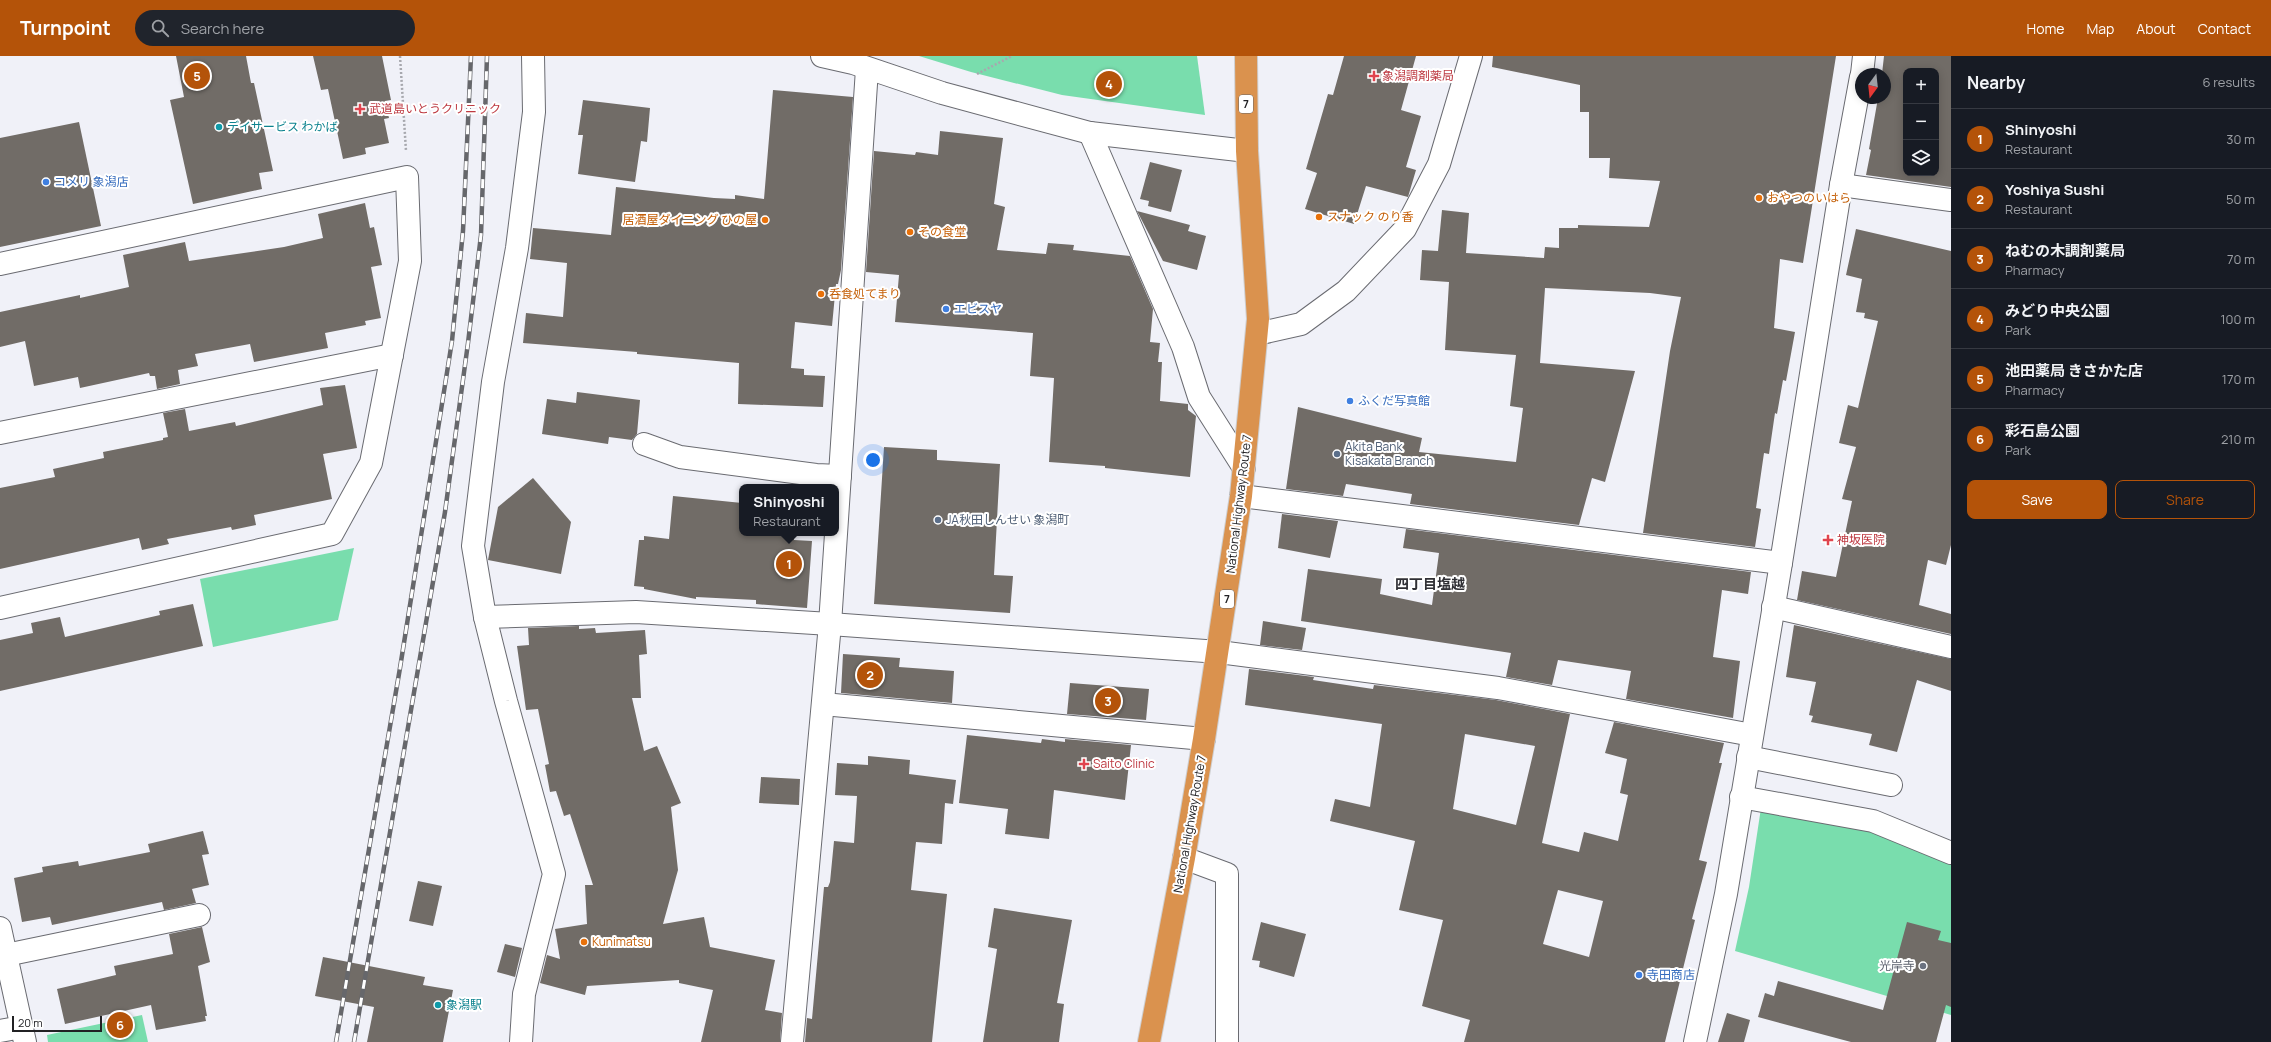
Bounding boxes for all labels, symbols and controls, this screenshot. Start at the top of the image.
search box [135,10,415,46]
text: Turnpoint [20,15,111,41]
icon: search [149,17,171,39]
text: Search here [181,18,264,39]
text: Home [2027,19,2064,38]
text: Map [2086,19,2114,38]
text: About [2136,19,2176,38]
text: Contact [2198,19,2251,38]
pin: 5 [184,61,210,91]
place label: 象潟調剤薬局 [1382,67,1454,84]
north arrow [1855,68,1891,104]
map controls [1903,68,1939,176]
button: + [1903,68,1939,104]
pin: 4 [1096,69,1122,99]
marker: 象潟調剤薬局 [1369,71,1379,81]
text: Nearby [1967,71,2025,94]
text: 6 results [2203,73,2255,91]
road number: 7 [1239,95,1253,113]
place label: 武道島いとうクリニック [369,100,501,117]
marker: 武道島いとうクリニック [354,103,366,115]
button: − [1903,104,1939,140]
place label: デイサービス わかば [227,118,337,135]
text: Shinyoshi [2005,119,2076,140]
marker: デイサービス わかば [214,122,224,132]
text: 1 [1977,130,1983,148]
text: 30 m [2226,130,2255,148]
button: layers [1903,140,1939,176]
text: Restaurant [2005,140,2072,158]
place label: コメリ 象潟店 [54,173,128,190]
marker: コメリ 象潟店 [41,177,51,187]
text: Yoshiya Sushi [2005,179,2104,200]
place label: おやつのいはら [1767,189,1851,206]
text: 2 [1976,190,1984,208]
text: 50 m [2226,190,2255,208]
marker: おやつのいはら [1754,193,1764,203]
text: Restaurant [2005,200,2072,218]
place label: スナック のり香 [1327,208,1413,225]
place label: 居酒屋ダイニング ひの屋 [623,211,757,228]
marker: スナック のり香 [1314,212,1324,222]
marker: 居酒屋ダイニング ひの屋 [760,215,770,225]
place label: その食堂 [918,223,966,240]
marker: その食堂 [905,227,915,237]
text: ねむの木調剤薬局 [2005,240,2125,261]
text: 3 [1976,250,1984,268]
text: 70 m [2227,250,2255,268]
text: Pharmacy [2005,261,2065,279]
place label: 呑食処てまり [829,285,900,302]
marker: 呑食処てまり [816,289,826,299]
place label: エビスヤ [954,300,1002,317]
text: みどり中央公園 [2005,300,2110,321]
marker: エビスヤ [941,304,951,314]
text: 4 [1976,310,1984,328]
text: 100 m [2220,310,2255,328]
text: Park [2005,321,2031,339]
text: 池田薬局 きさかた店 [2005,360,2143,381]
text: 5 [1976,370,1984,388]
text: 170 m [2222,370,2255,388]
text: Pharmacy [2005,381,2065,399]
place label: ふくだ写真館 [1358,392,1430,409]
marker: ふくだ写真館 [1345,396,1355,406]
text: 彩石島公園 [2005,420,2080,441]
text: 6 [1976,430,1984,448]
text: 210 m [2221,430,2255,448]
street label: National Highway Route 7 [1222,434,1255,574]
place label: Akita Bank Kisakata Branch [1345,438,1433,469]
text: Park [2005,441,2031,459]
marker: Akita Bank Kisakata Branch [1332,449,1342,459]
your location [863,450,883,470]
button: Save [1967,480,2107,519]
button: Share [2115,480,2255,519]
popup [739,484,839,536]
text: Shinyoshi [753,491,825,512]
place label: JA秋田しんせい 象潟町 [946,511,1069,528]
text: Restaurant [753,512,821,530]
marker: JA秋田しんせい 象潟町 [933,515,943,525]
place label: 神坂医院 [1837,531,1885,548]
marker: 神坂医院 [1822,534,1834,546]
pin: 1 [776,549,802,579]
district label: 四丁目塩越 [1395,574,1465,593]
road number: 7 [1220,590,1234,608]
pin: 2 [857,660,883,690]
pin: 3 [1095,686,1121,716]
street label: National Highway Route 7 [1169,754,1210,894]
place label: Saito Clinic [1093,755,1155,772]
marker: Saito Clinic [1078,758,1090,770]
place label: Kunimatsu [592,933,651,950]
marker: Kunimatsu [579,937,589,947]
place label: 光岸寺 [1879,957,1915,974]
marker: 光岸寺 [1918,961,1928,971]
place label: 寺田商店 [1647,966,1695,983]
marker: 寺田商店 [1634,970,1644,980]
place label: 象潟駅 [446,996,482,1013]
marker: 象潟駅 [433,1000,443,1010]
pin: 6 [107,1010,133,1040]
scale bar [12,1014,102,1033]
text: 20 m [18,1015,43,1030]

